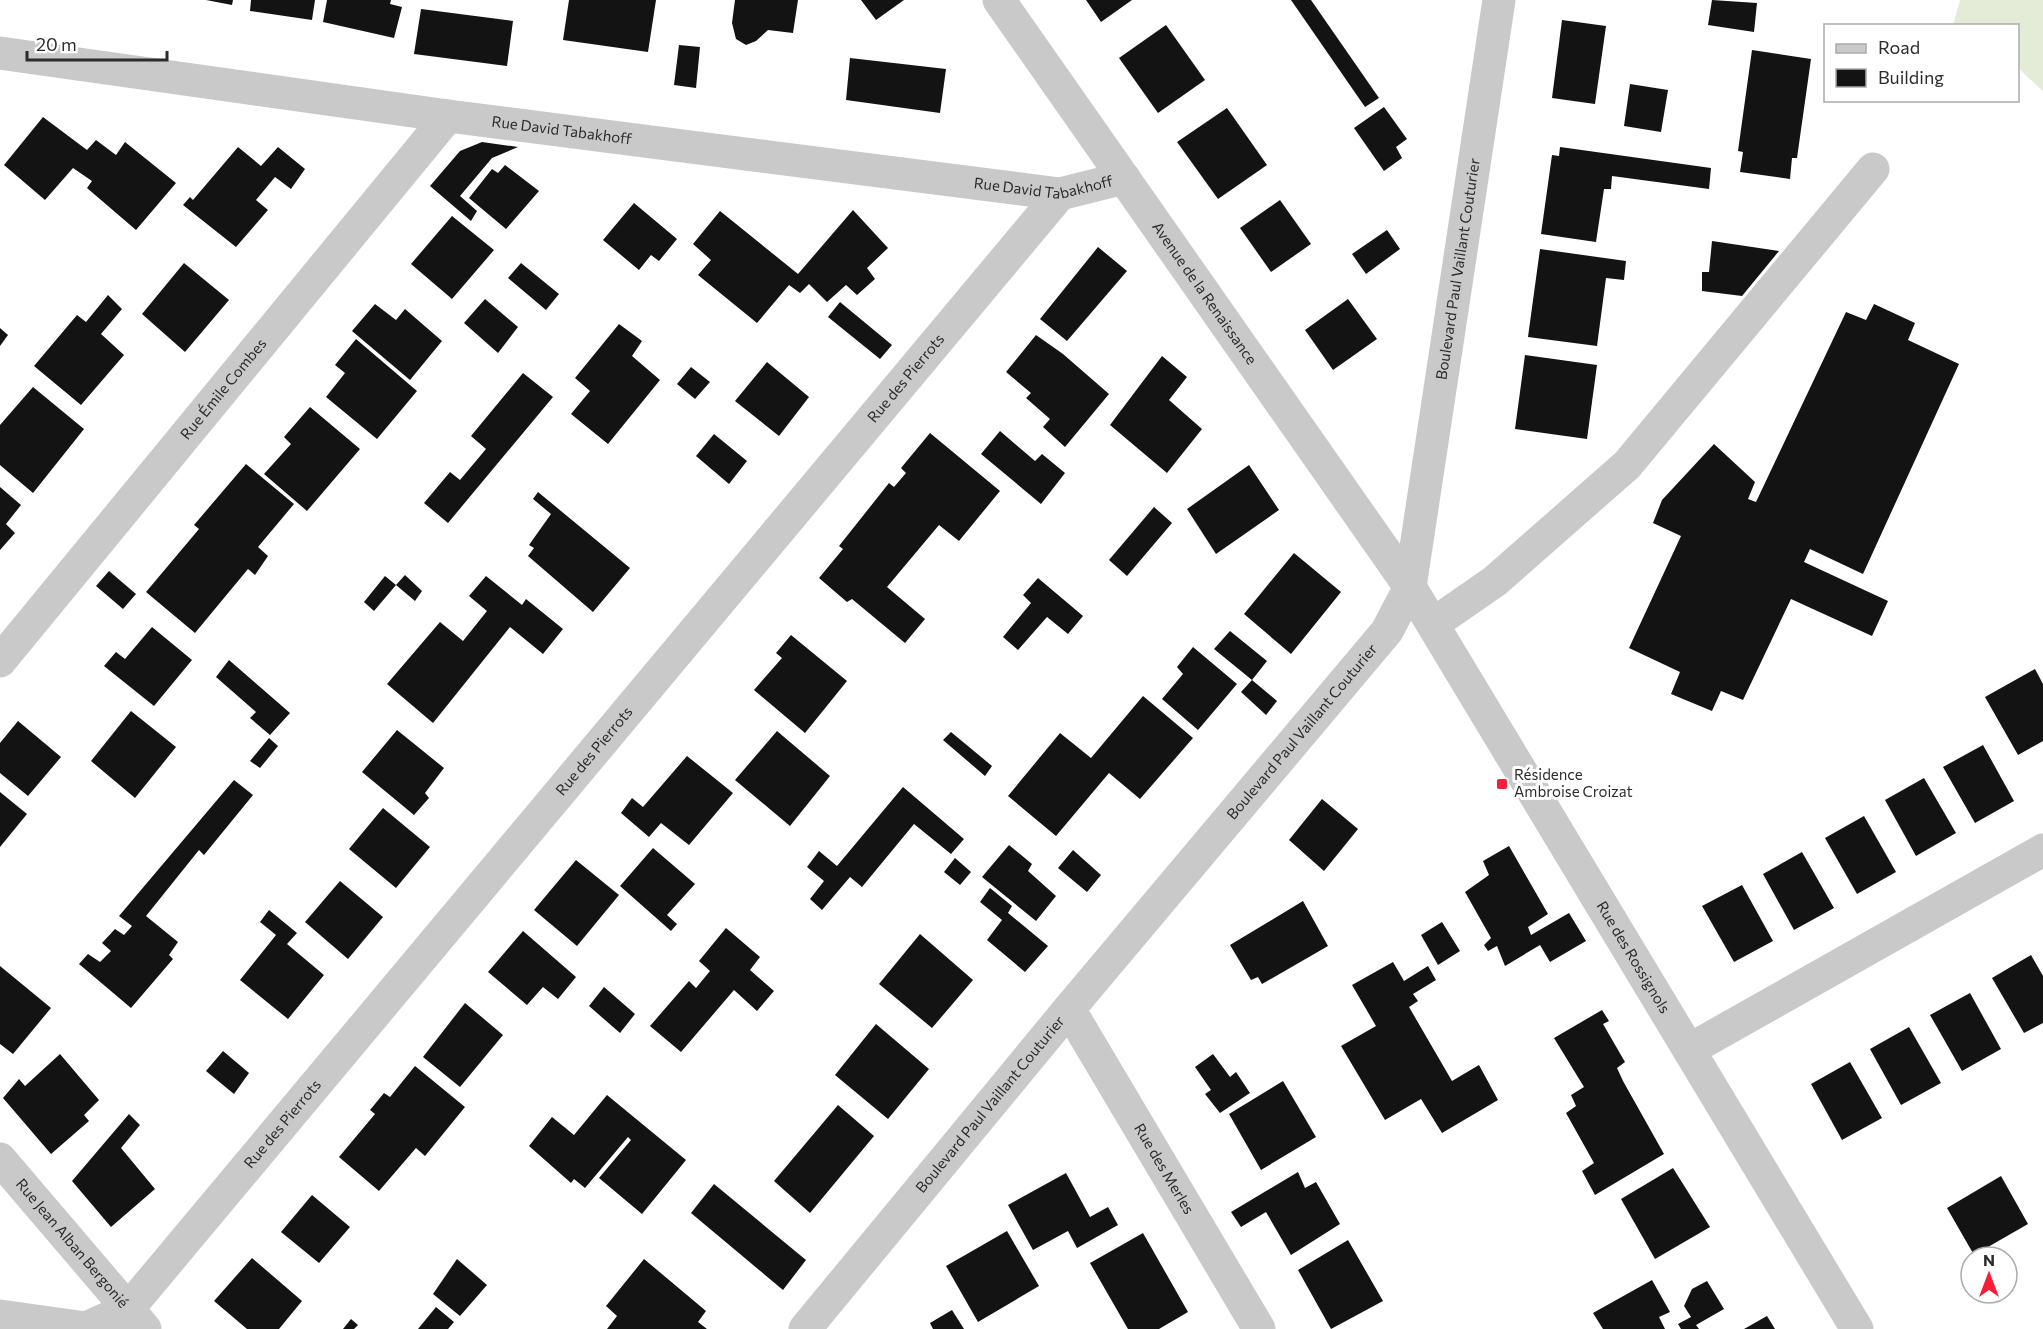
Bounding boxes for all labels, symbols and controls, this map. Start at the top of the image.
scale bar [27,24,166,62]
legend [1824,24,2019,102]
text: 20 m [36,33,77,55]
text: Road [1878,36,1920,58]
text: Building [1878,66,1944,88]
street label: Rue David Tabakhoff [491,112,633,147]
street label: Boulevard Paul Vaillant Couturier [1432,157,1483,381]
street label: Rue David Tabakhoff [973,171,1115,202]
street label: Avenue de la Renaissance [1149,218,1261,368]
street label: Rue des Pierrots [863,329,948,426]
street label: Rue Émile Combes [176,334,270,443]
street label: Boulevard Paul Vaillant Couturier [1222,640,1380,823]
street label: Rue des Pierrots [551,702,636,799]
place label: Résidence Ambroise Croizat [1514,765,1633,800]
marker: Résidence Ambroise Croizat [1495,777,1509,791]
street label: Rue des Rossignols [1593,898,1675,1016]
street label: Boulevard Paul Vaillant Couturier [911,1012,1068,1196]
street label: Rue des Pierrots [240,1075,324,1171]
street label: Rue des Merles [1131,1120,1199,1217]
street label: Rue Jean Alban Bergonié [13,1175,133,1311]
north arrow [1959,1245,2019,1305]
text: N [1983,1250,1995,1269]

